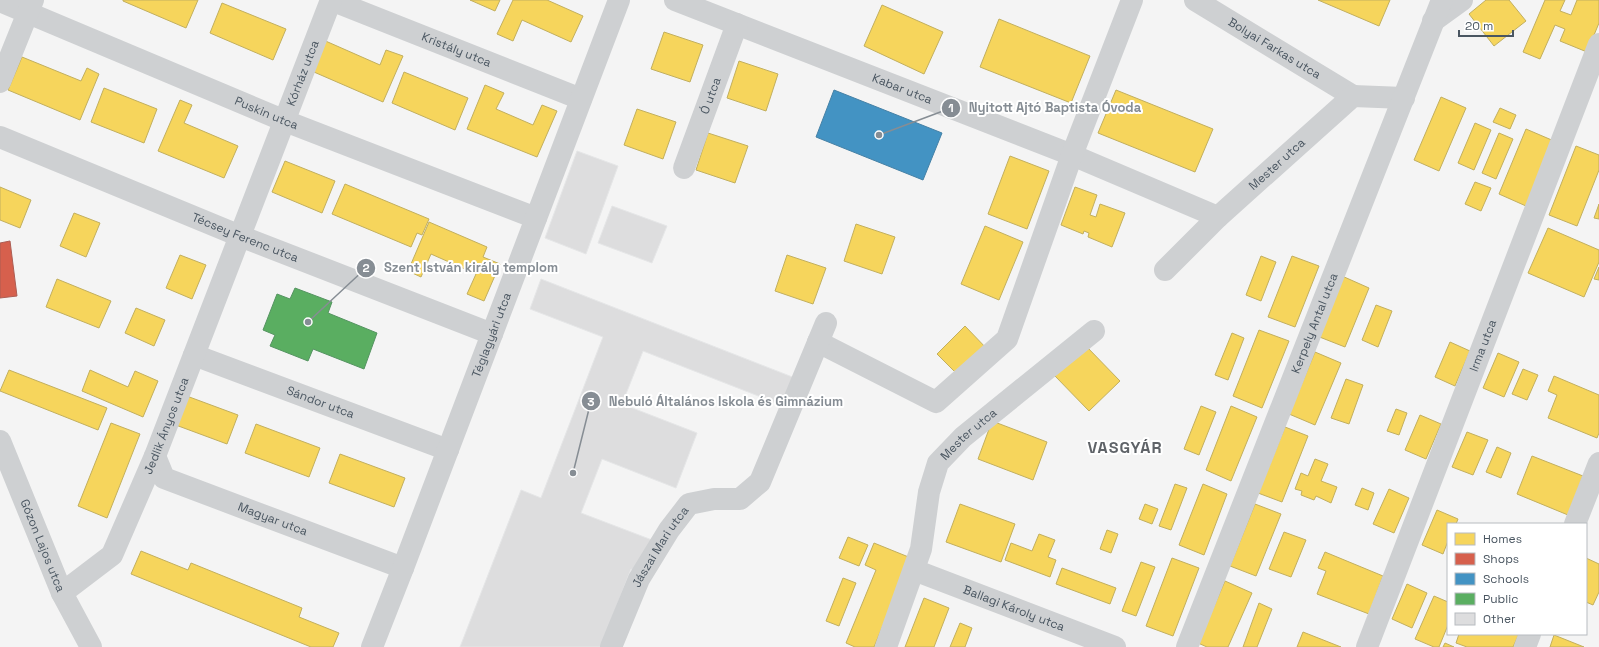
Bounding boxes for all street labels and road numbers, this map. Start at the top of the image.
street label: Bolyai Farkas utca [1225,14,1324,83]
street label: Kristály utca [419,29,494,71]
street label: Kórház utca [283,38,323,109]
street label: Kabar utca [870,70,935,108]
street label: Ó utca [697,75,725,116]
street label: Puskin utca [232,93,301,133]
street label: Mester utca [1245,135,1309,194]
street label: Técsey Ferenc utca [190,209,301,266]
street label: Kerpely Antal utca [1288,271,1342,376]
street label: Téglagyári utca [468,290,515,380]
street label: Irma utca [1466,317,1500,374]
street label: Jedlik Ányos utca [140,375,193,477]
street label: Sándor utca [284,382,357,422]
street label: Mester utca [937,405,1000,464]
street label: Gózon Lajos utca [17,497,69,595]
street label: Magyar utca [236,499,310,539]
street label: Jászai Mari utca [628,503,692,590]
street label: Ballagi Károly utca [961,582,1067,635]

